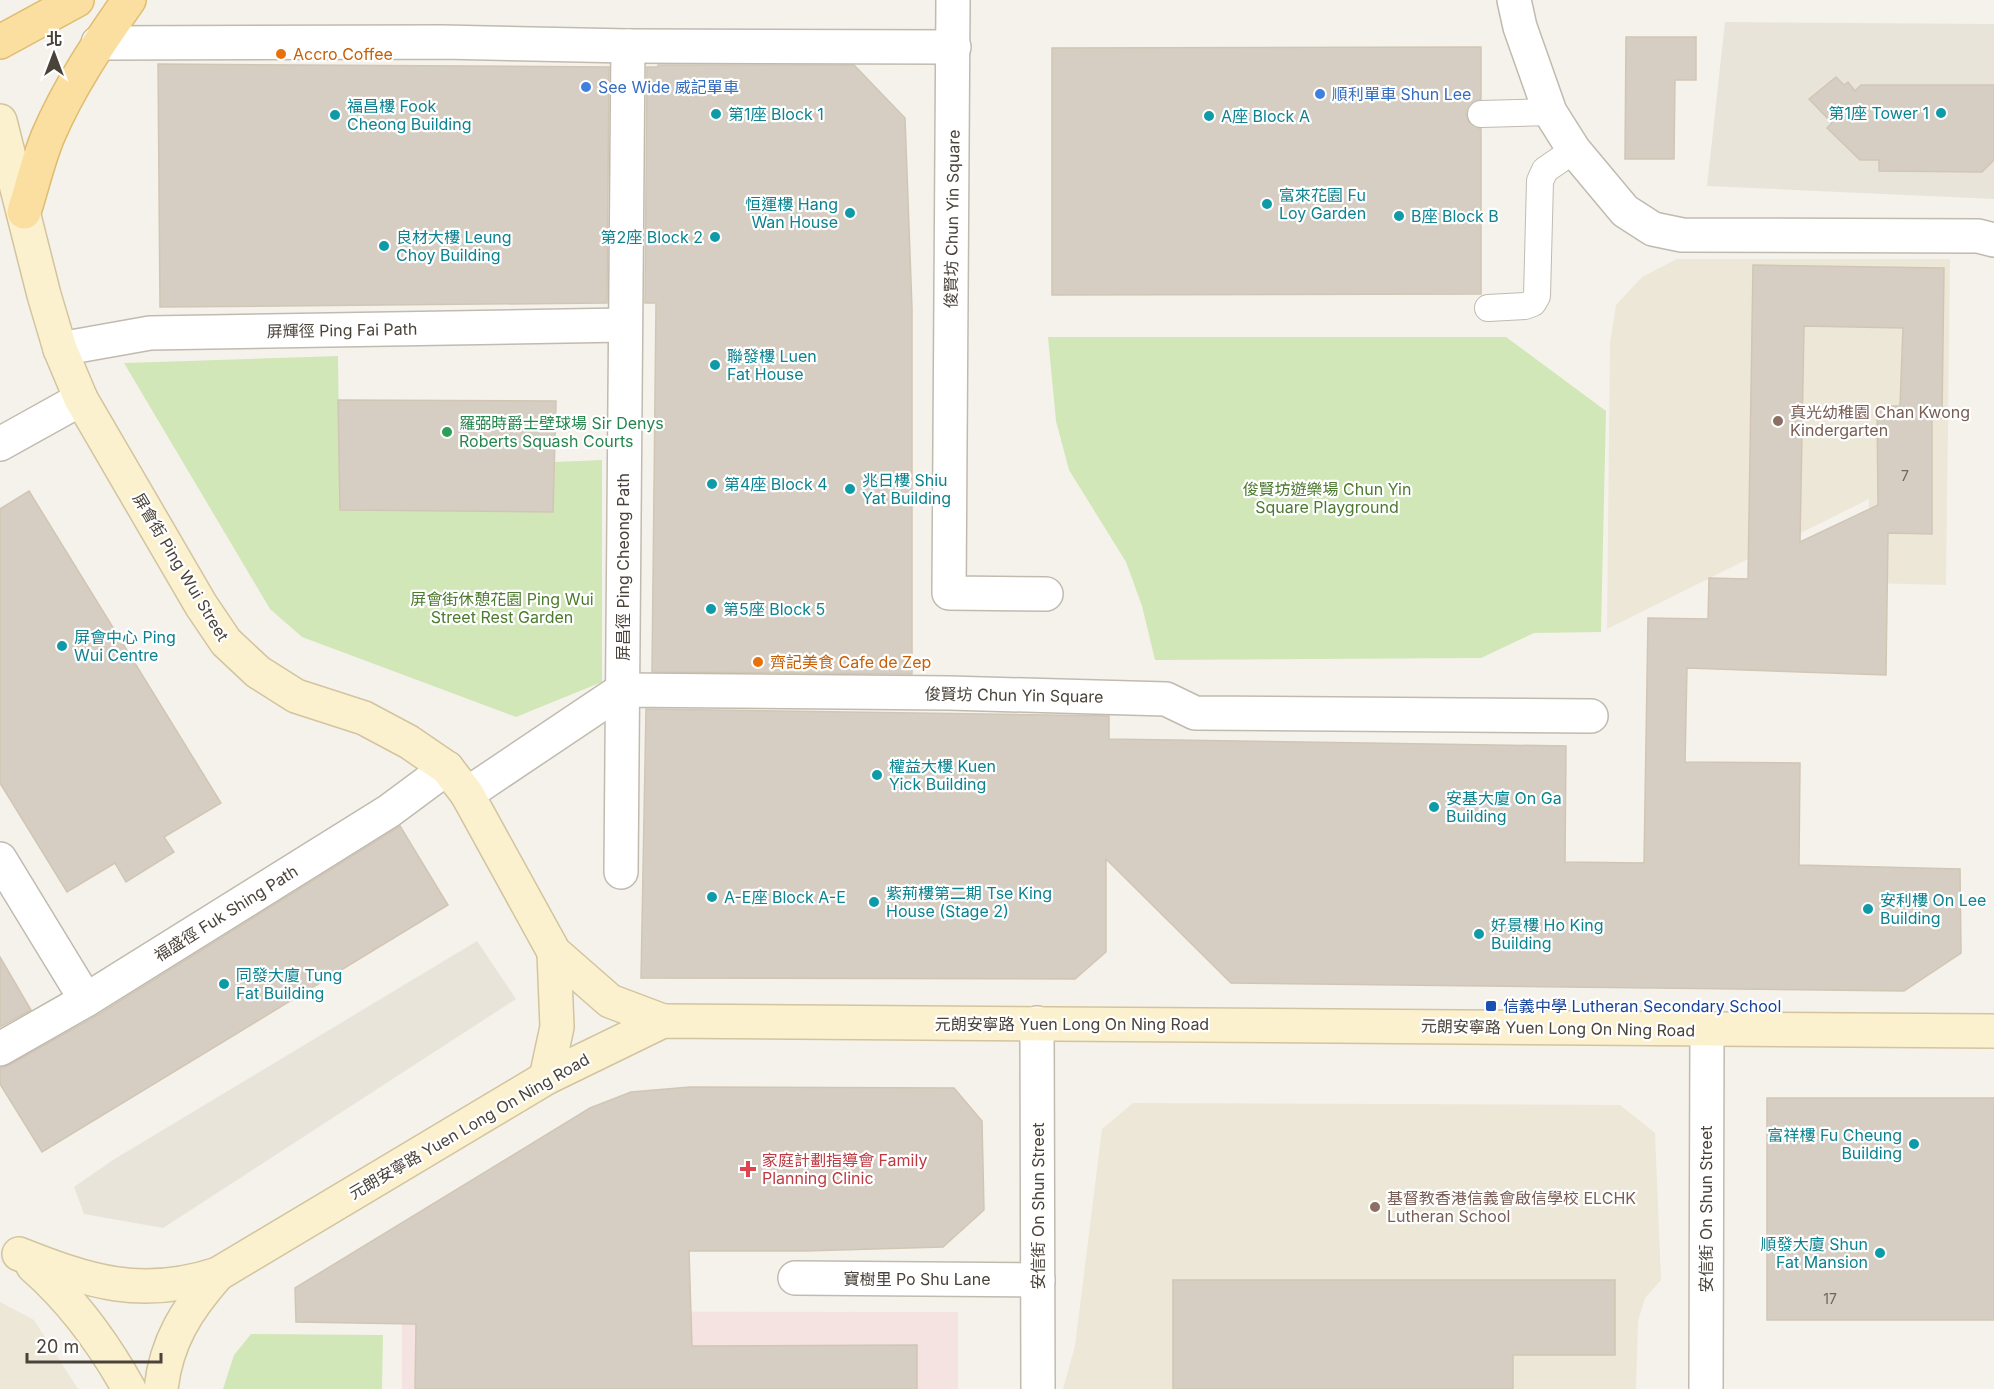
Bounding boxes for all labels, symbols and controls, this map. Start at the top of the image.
north arrow [24,24,84,84]
text: 北 [46,29,62,49]
place label: Accro Coffee [293,44,393,64]
marker: Accro Coffee [274,47,288,61]
place label: See Wide 威記單車 [598,77,739,97]
marker: See Wide 威記單車 [579,80,593,94]
place label: 順利單車 Shun Lee [1332,84,1471,104]
marker: 順利單車 Shun Lee [1313,87,1327,101]
place label: 福昌樓 Fook Cheong Building [347,96,471,134]
place label: 第1座 Tower 1 [1828,103,1929,123]
place label: 第1座 Block 1 [728,104,824,124]
place label: A座 Block A [1221,106,1310,126]
marker: 第1座 Tower 1 [1934,106,1948,120]
marker: 第1座 Block 1 [709,107,723,121]
marker: 福昌樓 Fook Cheong Building [328,108,342,122]
marker: A座 Block A [1202,109,1216,123]
street label: 俊賢坊 Chun Yin Square [940,129,964,309]
place label: 富來花園 Fu Loy Garden [1279,185,1366,223]
place label: 恒運樓 Hang Wan House [745,194,838,232]
marker: 富來花園 Fu Loy Garden [1260,197,1274,211]
marker: 恒運樓 Hang Wan House [843,206,857,220]
place label: B座 Block B [1411,206,1499,226]
marker: B座 Block B [1392,209,1406,223]
place label: 良材大樓 Leung Choy Building [396,227,512,265]
place label: 第2座 Block 2 [601,227,703,247]
marker: 第2座 Block 2 [708,230,722,244]
marker: 良材大樓 Leung Choy Building [377,239,391,253]
street label: 屏輝徑 Ping Fai Path [266,319,418,341]
place label: 聯發樓 Luen Fat House [727,346,817,384]
marker: 聯發樓 Luen Fat House [708,358,722,372]
place label: 真光幼稚園 Chan Kwong Kindergarten [1790,402,1970,440]
place label: 羅弼時爵士壁球場 Sir Denys Roberts Squash Courts [459,413,664,451]
marker: 真光幼稚園 Chan Kwong Kindergarten [1771,414,1785,428]
marker: 羅弼時爵士壁球場 Sir Denys Roberts Squash Courts [440,425,454,439]
house number: 7 [1901,467,1909,484]
place label: 兆日樓 Shiu Yat Building [862,470,951,508]
street label: 屏昌徑 Ping Cheong Path [613,473,633,661]
place label: 第4座 Block 4 [724,474,828,494]
marker: 第4座 Block 4 [705,477,719,491]
park label: 俊賢坊遊樂場 Chun Yin Square Playground [1243,479,1411,517]
marker: 兆日樓 Shiu Yat Building [843,482,857,496]
street label: 屏會街 Ping Wui Street [129,489,233,645]
park label: 屏會街休憩花園 Ping Wui Street Rest Garden [410,589,594,627]
place label: 第5座 Block 5 [723,599,825,619]
marker: 第5座 Block 5 [704,602,718,616]
place label: 屏會中心 Ping Wui Centre [74,627,176,665]
marker: 屏會中心 Ping Wui Centre [55,639,69,653]
place label: 齊記美食 Cafe de Zep [770,652,931,672]
marker: 齊記美食 Cafe de Zep [751,655,765,669]
street label: 俊賢坊 Chun Yin Square [924,683,1104,707]
place label: 權益大樓 Kuen Yick Building [889,756,996,794]
marker: 權益大樓 Kuen Yick Building [870,768,884,782]
place label: 安基大廈 On Ga Building [1446,788,1562,826]
marker: 安基大廈 On Ga Building [1427,800,1441,814]
street label: 福盛徑 Fuk Shing Path [151,861,301,965]
place label: 紫荊樓第二期 Tse King House (Stage 2) [886,883,1052,921]
place label: A-E座 Block A-E [724,887,846,907]
marker: A-E座 Block A-E [705,890,719,904]
place label: 安利樓 On Lee Building [1880,890,1986,928]
marker: 紫荊樓第二期 Tse King House (Stage 2) [867,895,881,909]
marker: 安利樓 On Lee Building [1861,902,1875,916]
place label: 好景樓 Ho King Building [1491,915,1604,953]
marker: 好景樓 Ho King Building [1472,927,1486,941]
place label: 同發大廈 Tung Fat Building [236,965,342,1003]
marker: 同發大廈 Tung Fat Building [217,977,231,991]
place label: 信義中學 Lutheran Secondary School [1503,996,1781,1016]
marker: 信義中學 Lutheran Secondary School [1484,999,1498,1013]
street label: 元朗安寧路 Yuen Long On Ning Road [935,1014,1209,1034]
street label: 元朗安寧路 Yuen Long On Ning Road [1421,1016,1695,1040]
street label: 元朗安寧路 Yuen Long On Ning Road [345,1049,593,1203]
street label: 安信街 On Shun Street [1028,1123,1048,1289]
place label: 富祥樓 Fu Cheung Building [1767,1125,1902,1163]
street label: 安信街 On Shun Street [1696,1126,1716,1292]
marker: 富祥樓 Fu Cheung Building [1907,1137,1921,1151]
place label: 家庭計劃指導會 Family Planning Clinic [762,1150,927,1188]
marker: 家庭計劃指導會 Family Planning Clinic [739,1160,757,1178]
place label: 基督教香港信義會啟信學校 ELCHK Lutheran School [1387,1188,1636,1226]
marker: 基督教香港信義會啟信學校 ELCHK Lutheran School [1368,1200,1382,1214]
place label: 順發大廈 Shun Fat Mansion [1761,1234,1868,1272]
marker: 順發大廈 Shun Fat Mansion [1873,1246,1887,1260]
street label: 寶樹里 Po Shu Lane [843,1269,991,1289]
house number: 17 [1823,1290,1837,1307]
scale bar [27,1326,160,1364]
text: 20 m [36,1336,79,1357]

